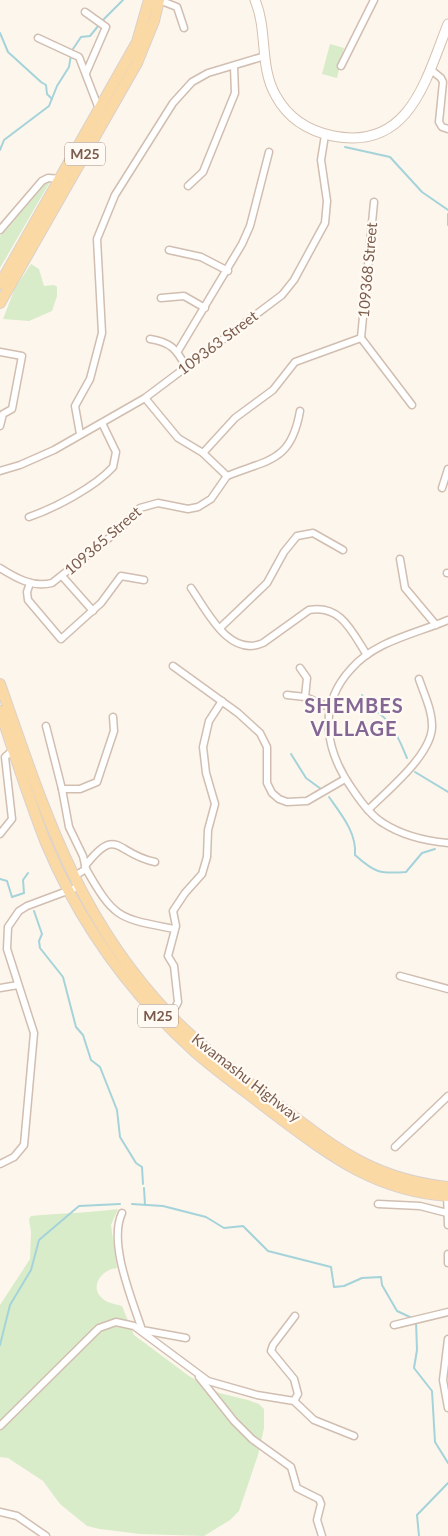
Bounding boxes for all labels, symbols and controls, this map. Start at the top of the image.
road number: M25 [65,142,105,166]
street label: 109368 Street [354,221,380,318]
street label: 109363 Street [174,306,261,378]
street label: 109365 Street [60,502,145,578]
district label: SHEMBES VILLAGE [304,693,404,740]
road number: M25 [138,1004,178,1028]
street label: Kwamashu Highway [189,1029,305,1125]

